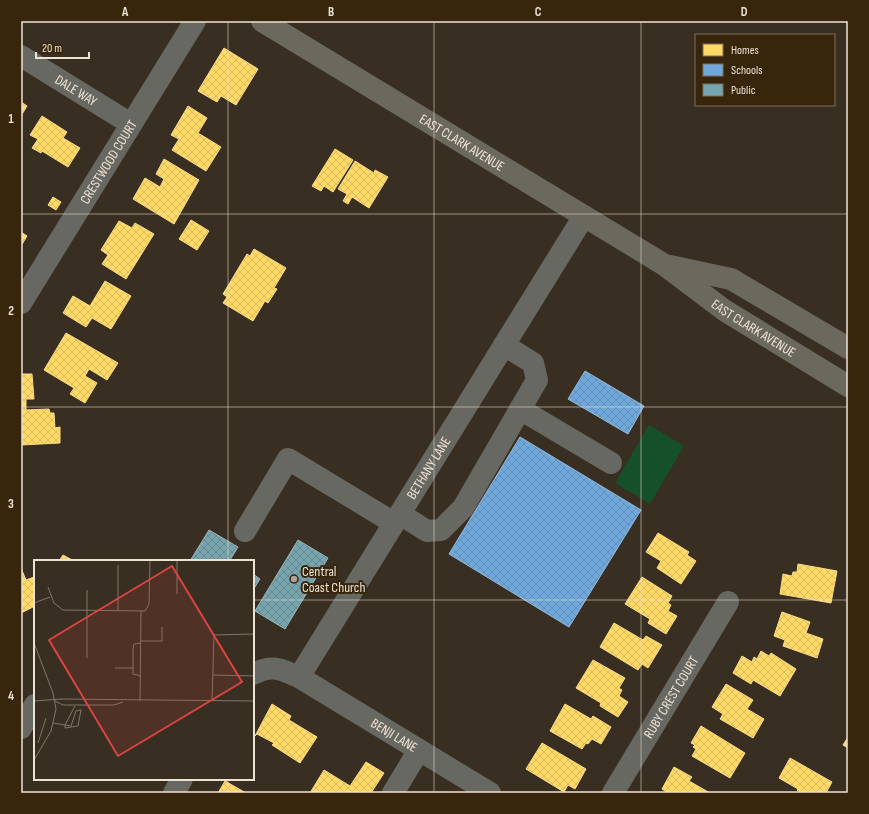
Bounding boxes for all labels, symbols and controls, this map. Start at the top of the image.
text: A [121,4,129,20]
text: B [328,4,334,20]
text: C [535,4,542,20]
text: D [741,4,748,20]
scale bar [36,34,89,60]
legend [695,34,835,106]
text: 20 m [42,41,62,56]
text: Homes [731,43,759,58]
text: Schools [731,63,763,78]
street label: DALE WAY [52,71,100,110]
text: Public [731,83,756,98]
street label: EAST CLARK AVENUE [416,110,508,175]
text: 1 [8,111,14,127]
street label: CRESTWOOD COURT [76,117,141,207]
street label: EAST CLARK AVENUE [708,296,799,361]
text: 2 [8,303,14,319]
street label: BETHANY LANE [403,433,455,502]
text: 3 [8,496,14,512]
inset map [34,560,254,780]
place label: Central Coast Church [302,563,365,596]
marker: Central Coast Church [289,574,299,584]
street label: RUBY CREST COURT [640,653,703,741]
text: 4 [8,688,14,704]
street label: BENJI LANE [368,715,421,756]

